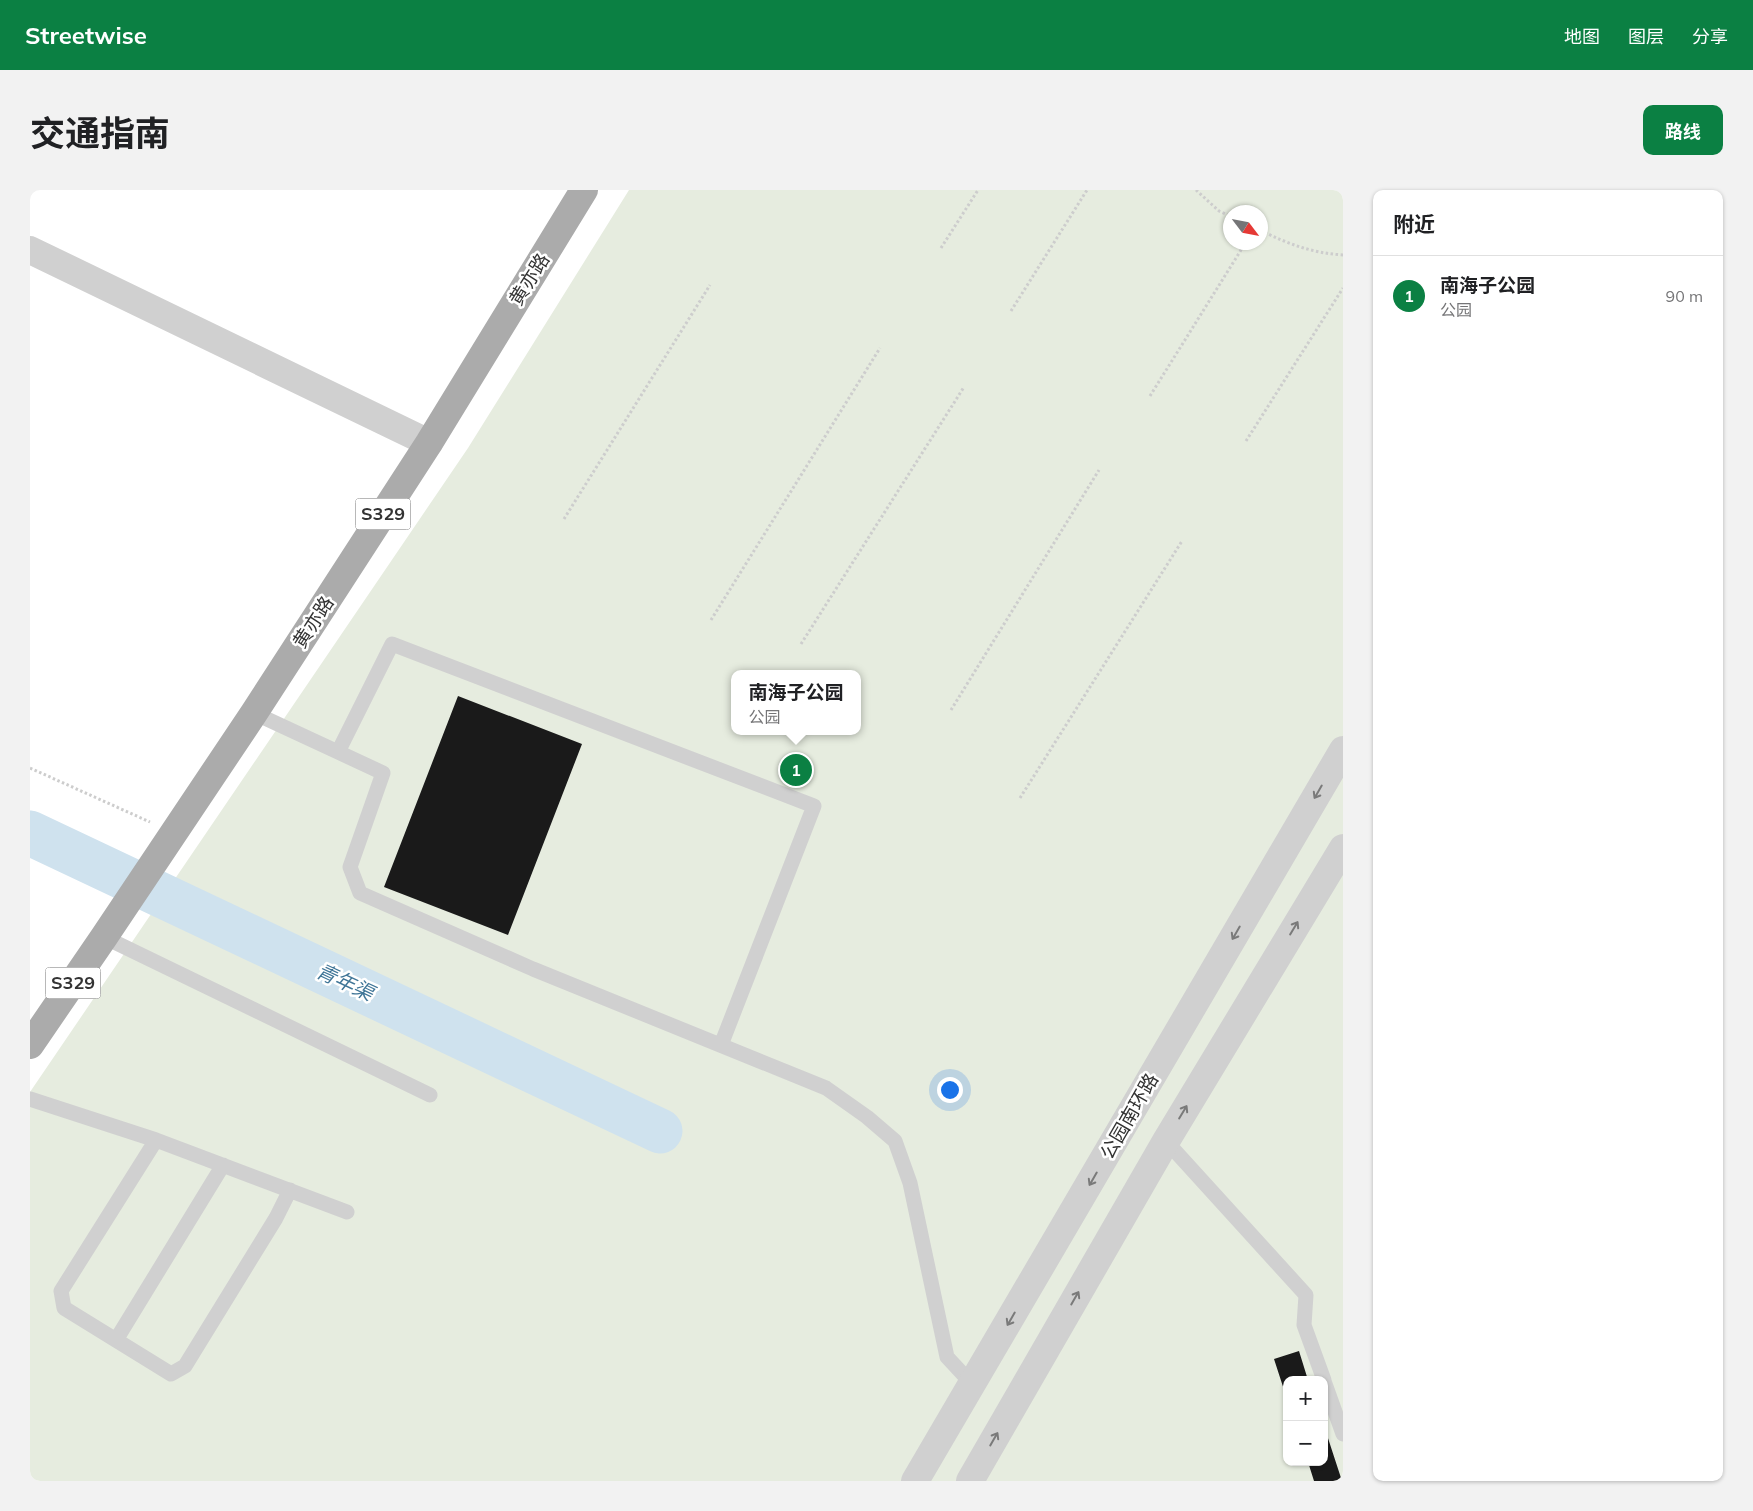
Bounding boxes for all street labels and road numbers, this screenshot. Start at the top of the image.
street label: 黄亦路 [504,248,554,310]
road number: S329 [356,498,410,529]
street label: 黄亦路 [287,592,339,652]
road number: S329 [45,968,100,998]
street label: 公园南环路 [1095,1069,1163,1163]

